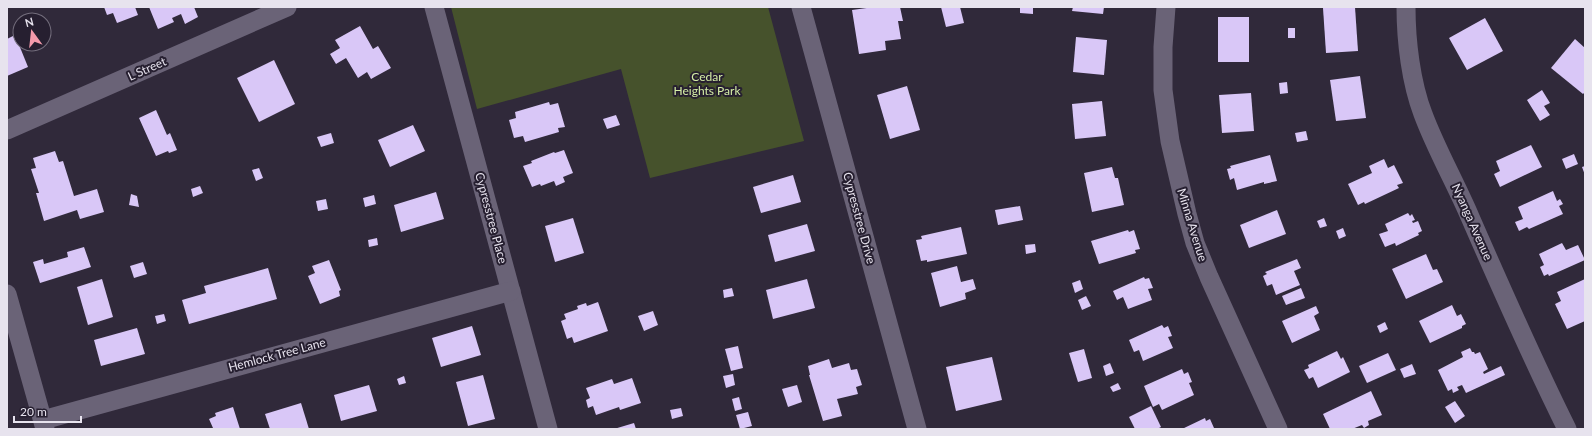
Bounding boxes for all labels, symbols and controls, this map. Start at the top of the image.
north arrow [12,12,52,52]
text: N [24,14,35,29]
street label: L Street [125,53,169,84]
park label: Cedar Heights Park [673,69,741,98]
street label: Cypresstree Drive [840,170,879,265]
street label: Cypresstree Place [472,171,511,265]
street label: Nyanga Avenue [1449,181,1496,262]
street label: Minna Avenue [1174,186,1211,263]
street label: Hemlock Tree Lane [227,334,327,375]
scale bar [14,398,81,424]
text: 20 m [20,404,47,419]

